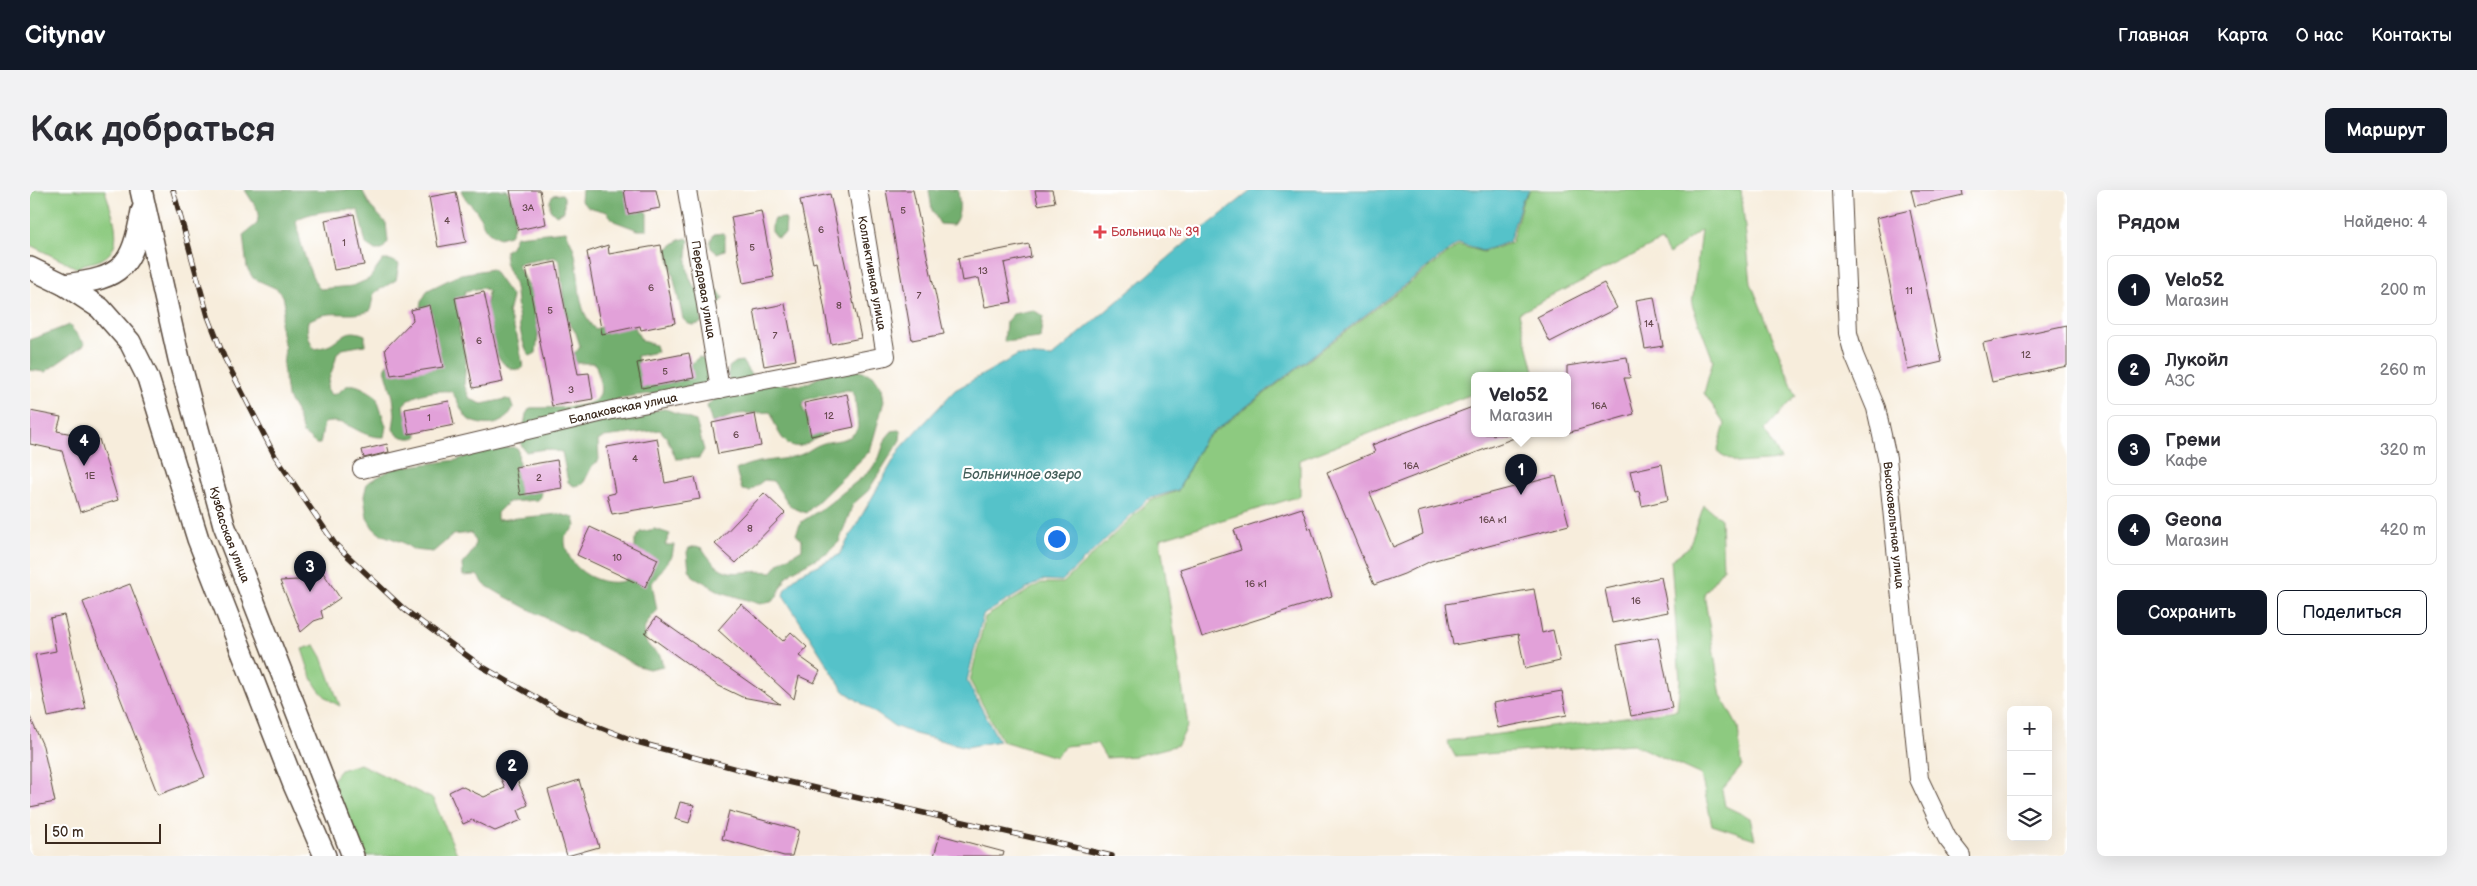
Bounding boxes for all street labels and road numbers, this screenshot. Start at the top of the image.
street label: Коллективная улица [854,215,889,332]
street label: Передовая улица [688,240,719,340]
street label: Балаковская улица [567,390,679,428]
street label: Высоковольтная улица [1879,461,1907,589]
street label: Кузбасская улица [206,485,253,585]

